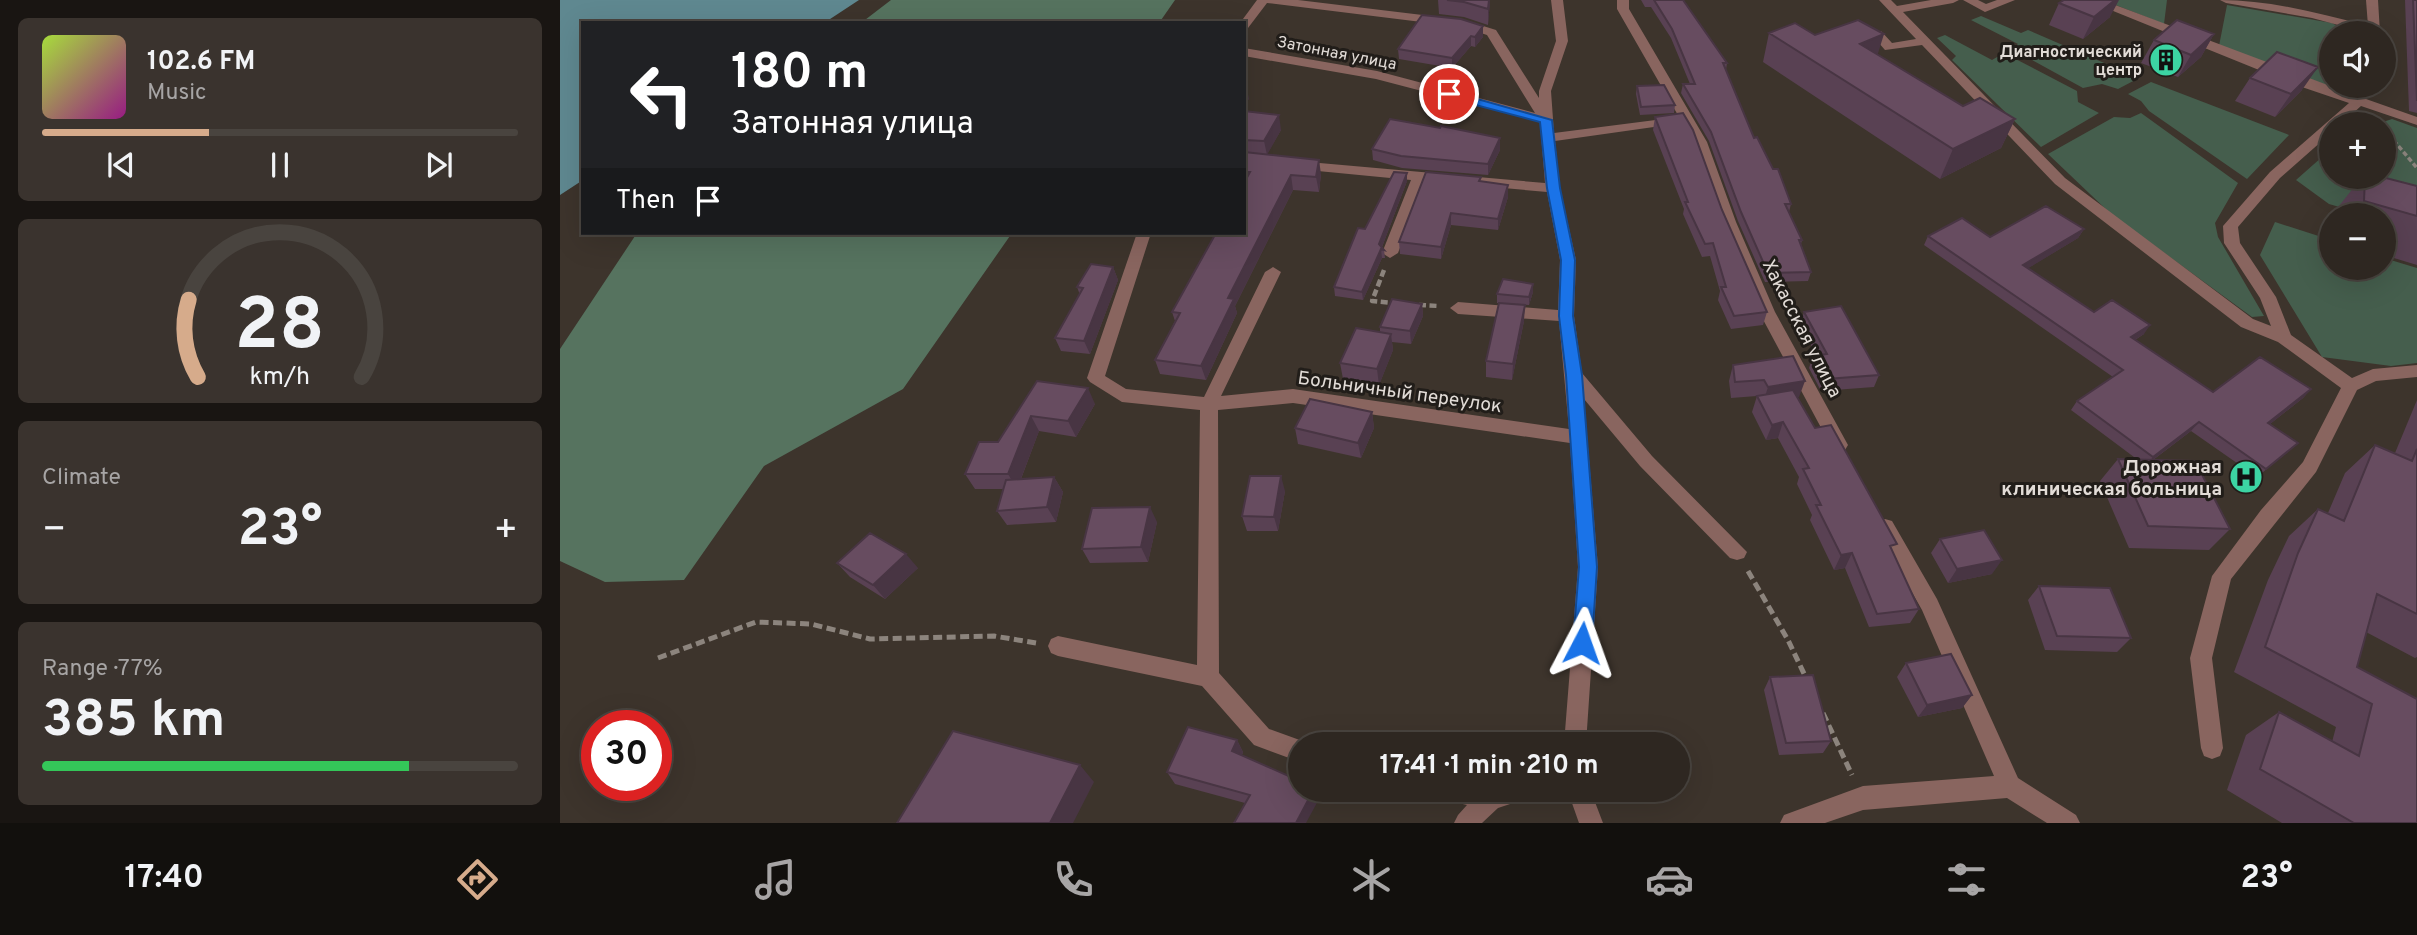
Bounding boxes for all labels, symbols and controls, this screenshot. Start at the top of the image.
map controls [2319,21,2396,280]
button: sound [2319,21,2396,98]
street label: Затонная улица [1275,33,1398,75]
building icon: Диагностический центр [2147,41,2185,79]
place label: Диагностический центр [2000,43,2142,81]
text: 180 m [731,44,868,106]
text: 102.6 FM [147,46,255,79]
icon: left [616,49,707,140]
pin [1419,64,1479,124]
icon: arrive [1430,75,1468,113]
text: Music [147,79,207,108]
text: Затонная улица [731,105,974,145]
button: + [2319,112,2396,189]
icon: previous [102,146,140,184]
icon: pause [261,146,299,184]
icon: next [420,146,458,184]
icon: arrive [689,182,727,220]
text: Then [616,185,675,218]
button: − [2319,203,2396,280]
street label: Хакасская улица [1756,256,1846,402]
text: 28 [235,283,325,375]
text: km/h [250,362,310,394]
street label: Больничный переулок [1296,367,1504,419]
place label: Дорожная клиническая больница [2001,456,2222,502]
hospital icon: Дорожная клиническая больница [2227,458,2265,496]
text: Climate [42,464,121,493]
text: 23° [238,498,322,564]
text: − [42,507,67,556]
text: + [493,507,518,556]
position arrow [1545,606,1619,680]
text: Range · 77% [42,655,163,684]
text: 385 km [42,689,225,755]
speed limit sign: 30 [581,710,672,801]
text: 17:41 · 1 min · 210 m [1380,750,1598,783]
icon: directions [453,855,502,904]
icon: music [751,855,800,904]
icon: phone [1049,855,1098,904]
icon: climate [1347,855,1396,904]
icon: car [1645,855,1694,904]
icon: filters [1942,855,1991,904]
text: 17:40 [124,859,204,899]
text: 23° [2240,859,2292,899]

